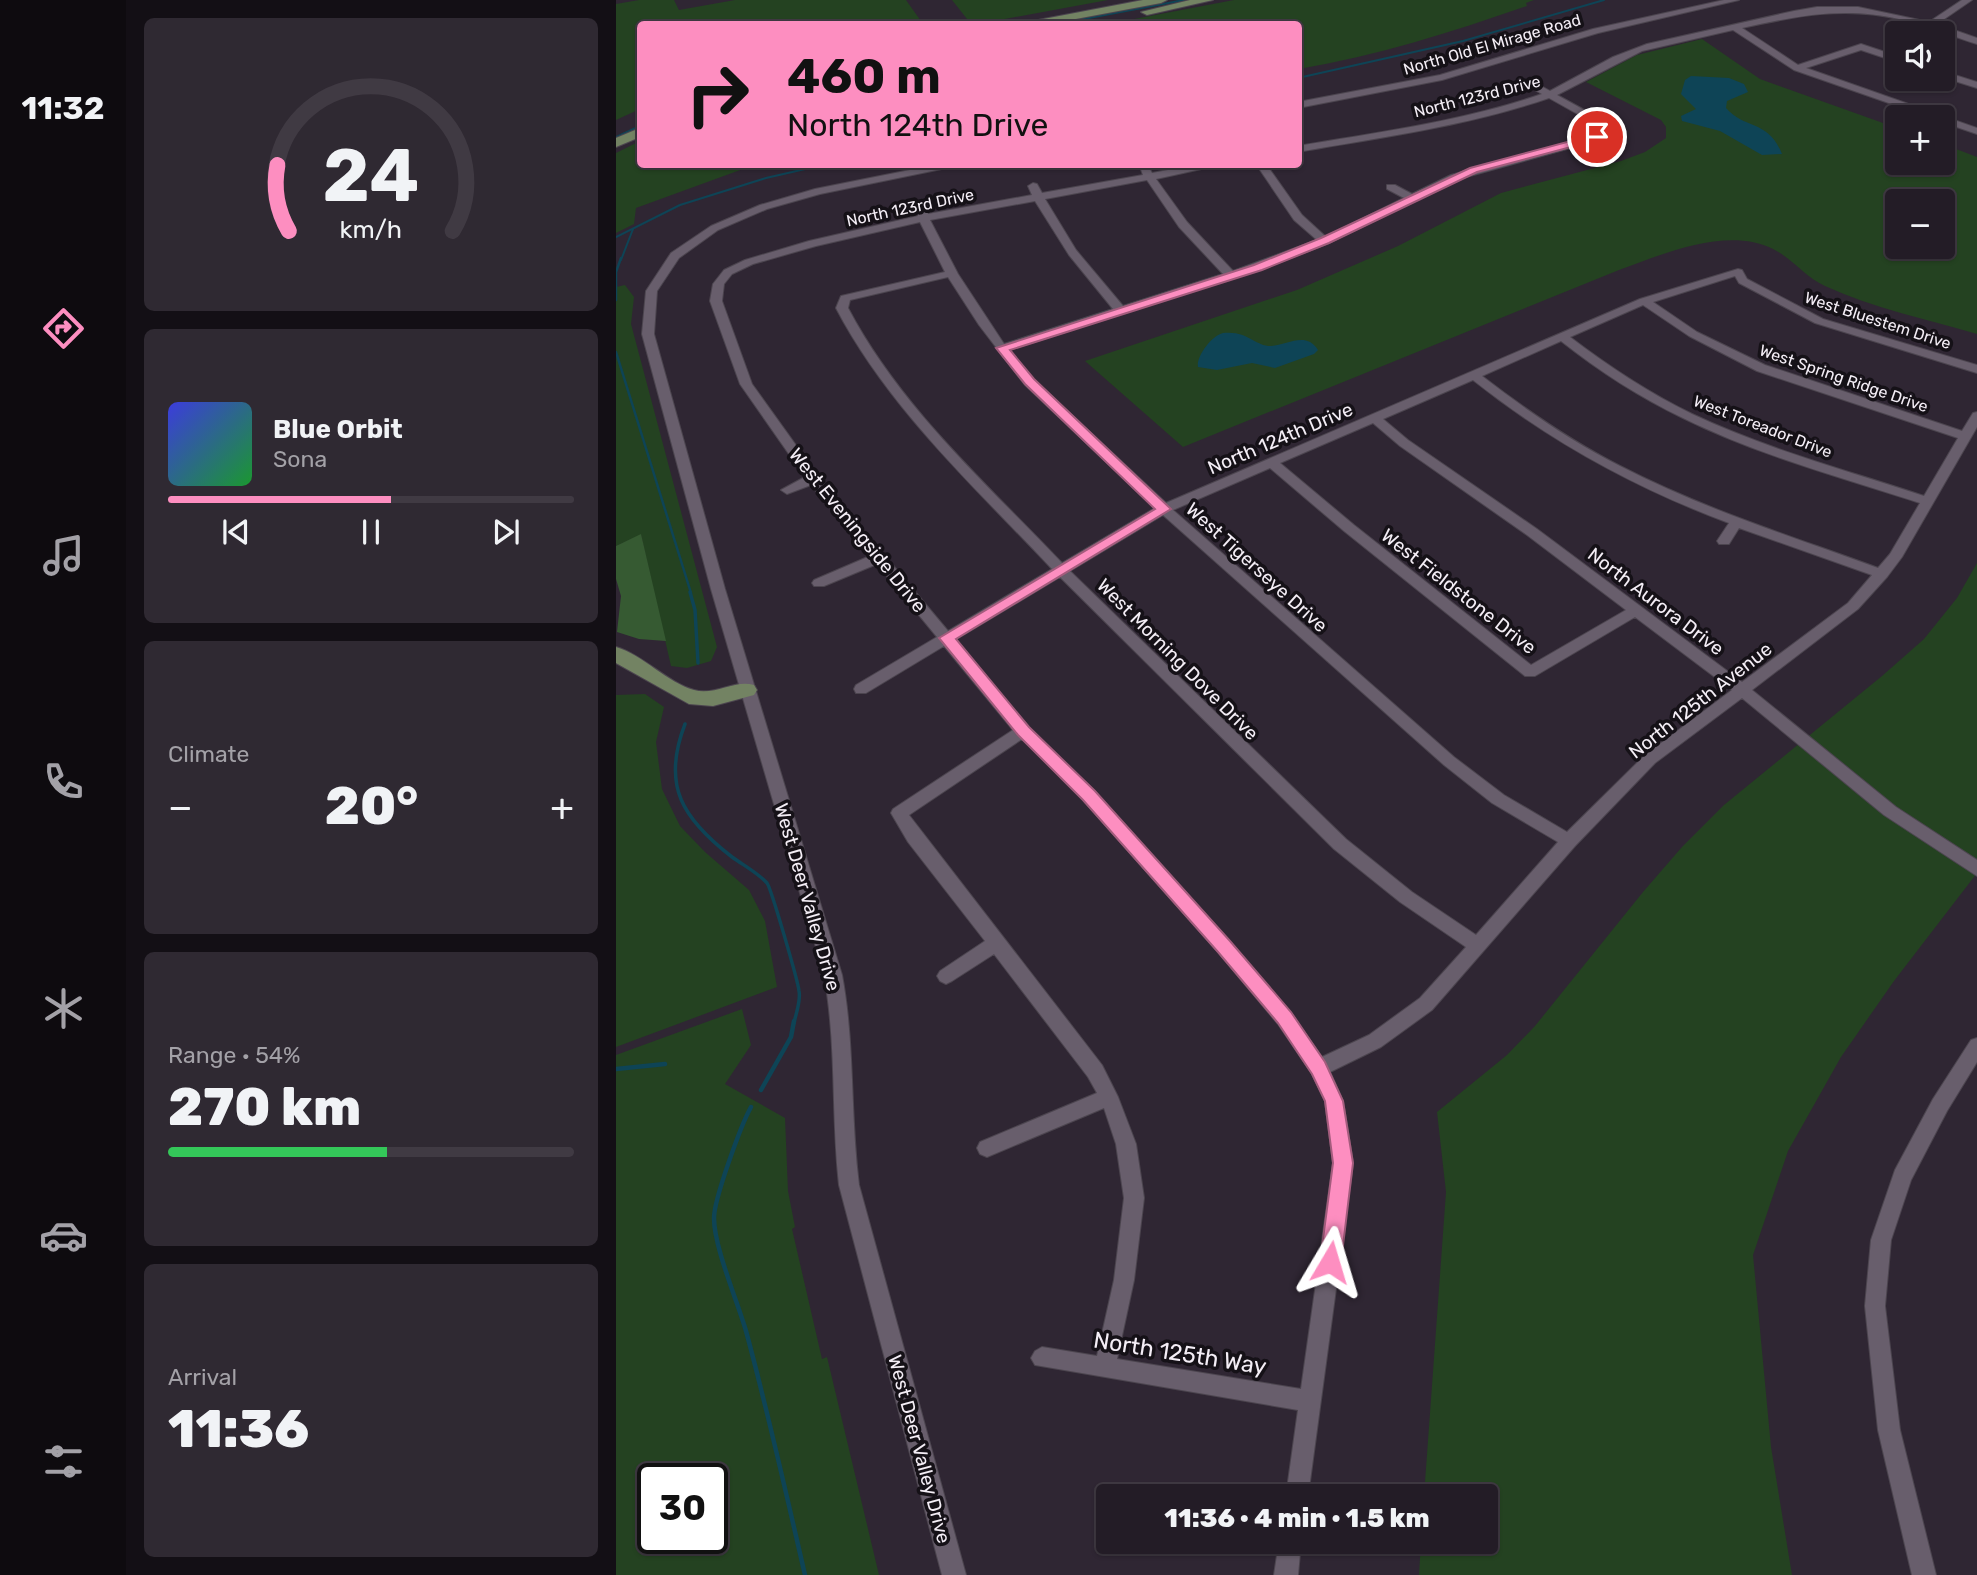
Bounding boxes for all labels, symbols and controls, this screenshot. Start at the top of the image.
street label: North Old El Mirage Road [1401,10,1583,79]
map controls [1885,21,1955,259]
button: sound [1885,21,1955,91]
text: 460 m [787,47,941,105]
icon: right [672,49,763,140]
street label: North 123rd Drive [1412,72,1543,121]
text: 11:32 [21,89,105,127]
button: + [1885,105,1955,175]
text: North 124th Drive [787,106,1049,144]
pin [1567,107,1627,167]
icon: arrive [1578,118,1616,156]
text: 24 [323,133,419,219]
street label: North 123rd Drive [845,185,976,230]
button: − [1885,189,1955,259]
text: km/h [340,215,402,244]
street label: West Bluestem Drive [1802,288,1954,353]
icon: directions [39,304,88,353]
street label: West Spring Ridge Drive [1757,341,1931,416]
street label: West Toreador Drive [1691,391,1835,462]
street label: North 124th Drive [1204,398,1356,479]
text: Blue Orbit [273,414,403,445]
street label: West Eveningside Drive [784,443,931,617]
text: Sona [273,445,327,473]
street label: West Tigerseye Drive [1181,498,1332,637]
icon: previous [217,513,255,551]
icon: pause [352,513,390,551]
icon: next [487,513,525,551]
street label: West Fieldstone Drive [1377,524,1541,659]
icon: music [39,531,88,580]
street label: North Aurora Drive [1583,543,1728,660]
street label: West Morning Dove Drive [1092,574,1263,745]
street label: North 125th Avenue [1624,637,1776,763]
text: Climate [168,740,249,768]
icon: phone [39,757,88,806]
text: 20° [325,775,418,837]
text: − [168,784,193,830]
text: + [550,784,574,830]
street label: West Deer Valley Drive [770,801,845,994]
icon: climate [39,984,88,1033]
text: Range · 54% [168,1041,301,1069]
text: 270 km [168,1076,361,1138]
icon: car [39,1211,88,1260]
position arrow [1293,1225,1367,1299]
street label: North 125th Way [1091,1325,1269,1381]
street label: West Deer Valley Drive [883,1352,956,1546]
text: Arrival [168,1363,237,1391]
text: 11:36 [168,1398,309,1460]
icon: filters [39,1437,88,1486]
speed limit sign: 30 [637,1463,728,1554]
text: 11:36 · 4 min · 1.5 km [1164,1503,1430,1534]

